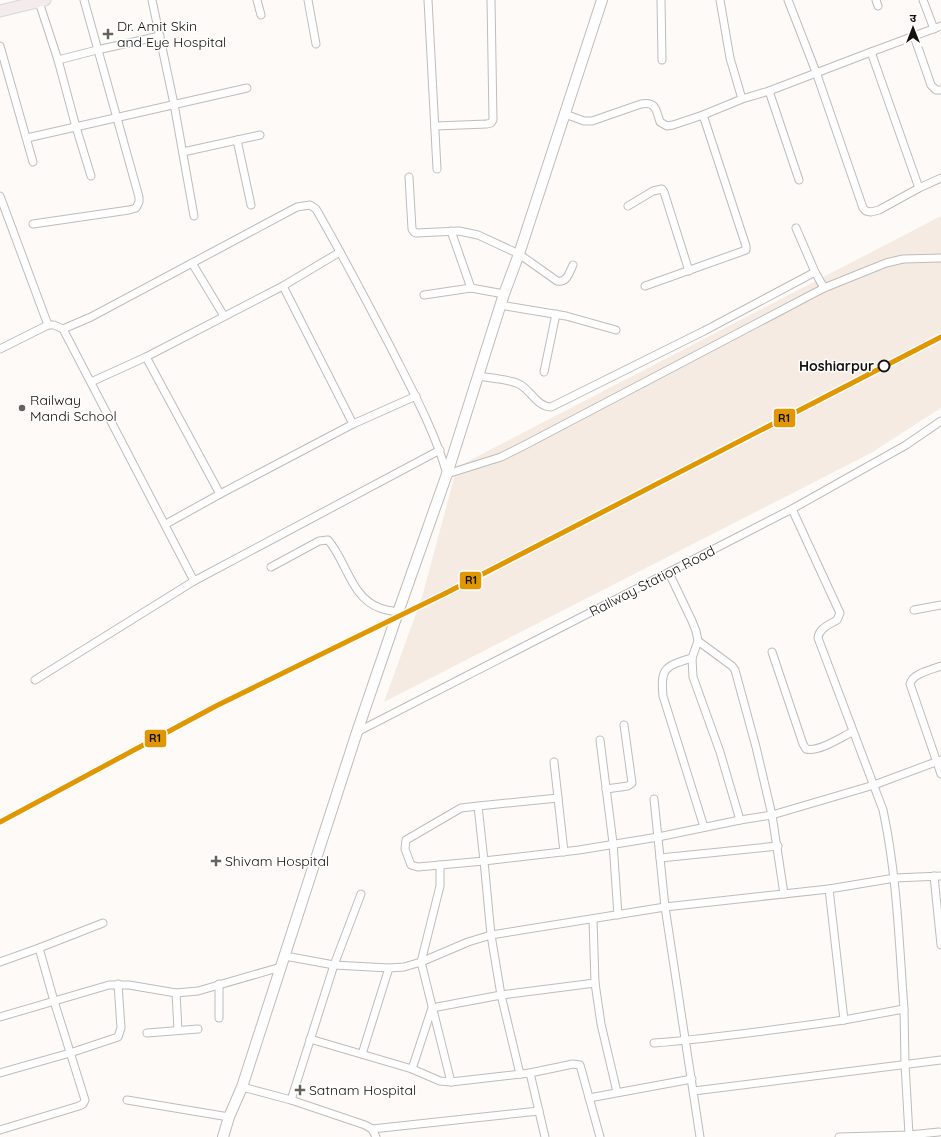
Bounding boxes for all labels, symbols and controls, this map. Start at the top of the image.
north arrow [893,8,933,48]
text: उ [910,11,917,25]
place label: Dr. Amit Skin and Eye Hospital [117,17,226,51]
marker: Dr. Amit Skin and Eye Hospital [102,28,114,40]
place label: Hoshiarpur [799,357,874,375]
marker: Hoshiarpur [877,359,891,373]
place label: Railway Mandi School [30,391,117,425]
marker: Railway Mandi School [17,403,27,413]
line badge: R1 [773,408,796,428]
text: R1 [778,411,790,425]
street label: Railway Station Road [586,541,718,621]
line badge: R1 [459,571,482,590]
text: R1 [465,573,477,587]
line badge: R1 [144,729,167,748]
text: R1 [149,731,161,745]
place label: Shivam Hospital [225,852,329,870]
marker: Shivam Hospital [210,855,222,867]
place label: Satnam Hospital [309,1081,416,1099]
marker: Satnam Hospital [294,1084,306,1096]

